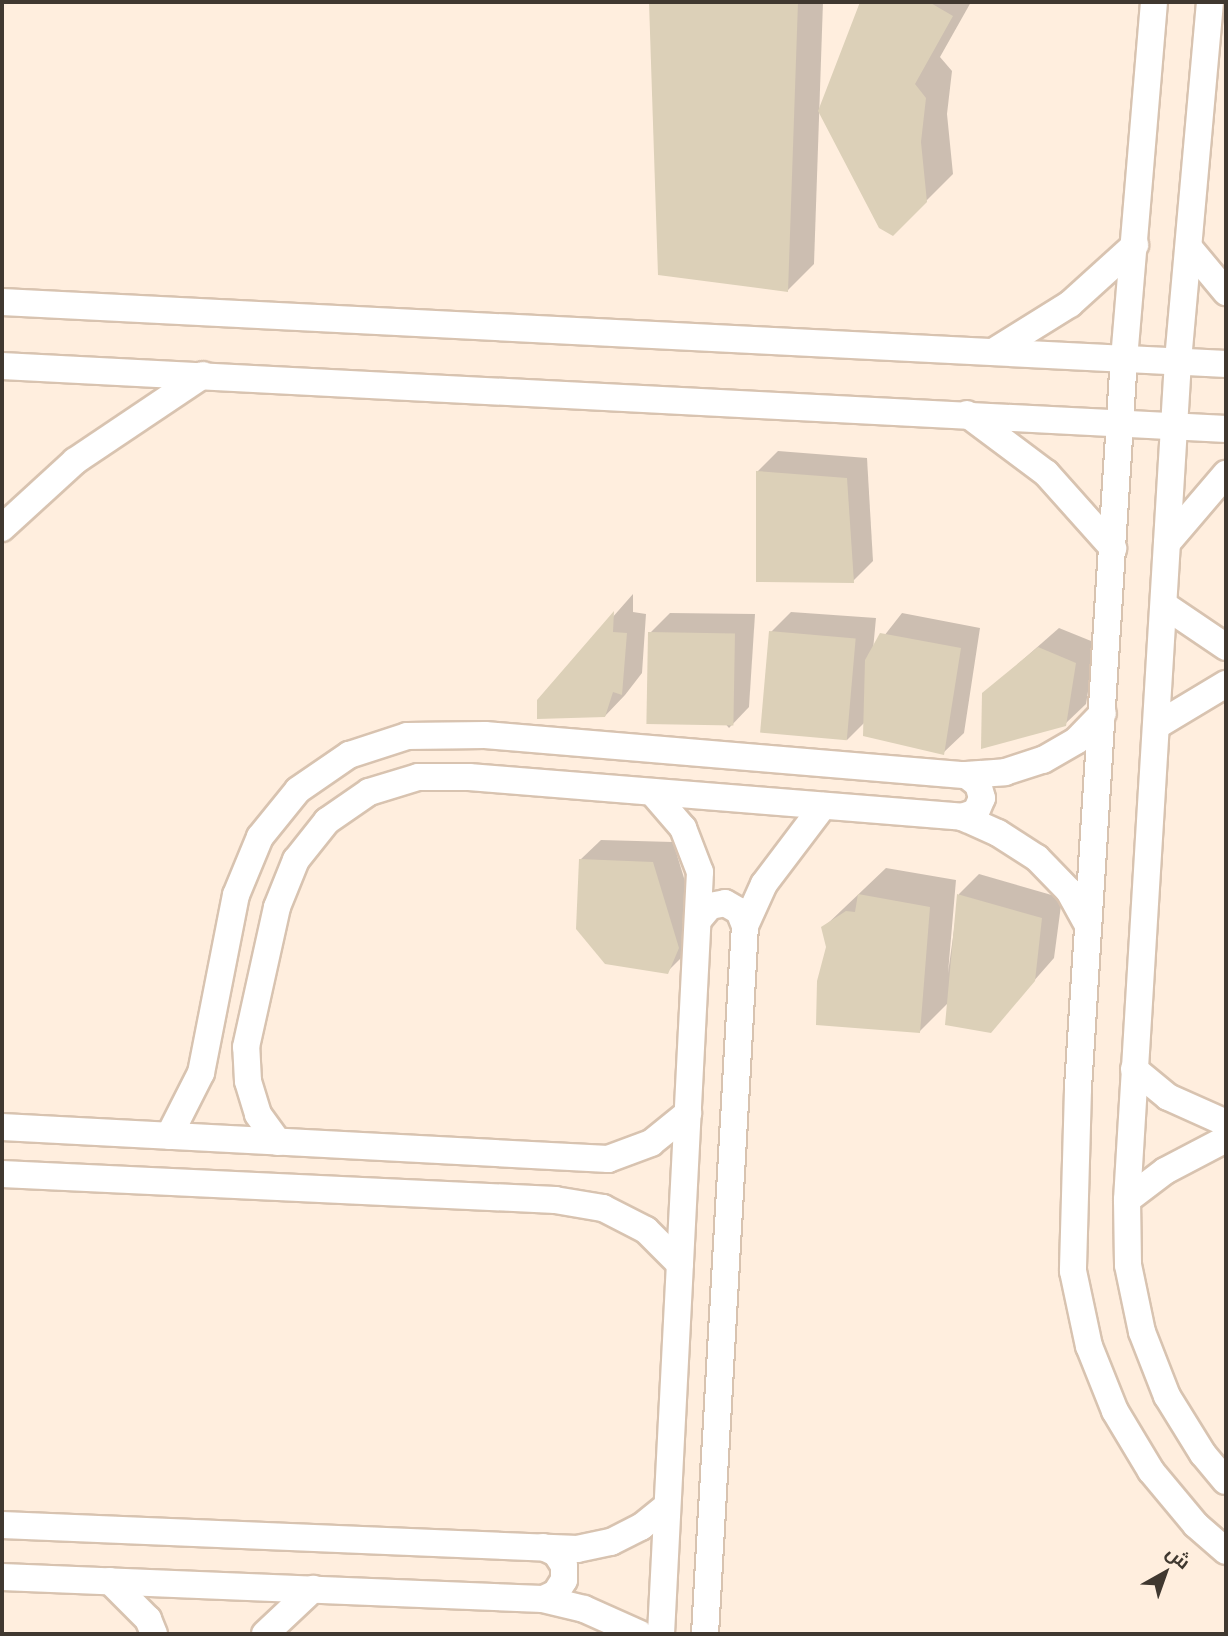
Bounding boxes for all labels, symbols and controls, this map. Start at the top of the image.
north arrow [1130,1538,1200,1608]
text: ش [1161,1540,1196,1574]

